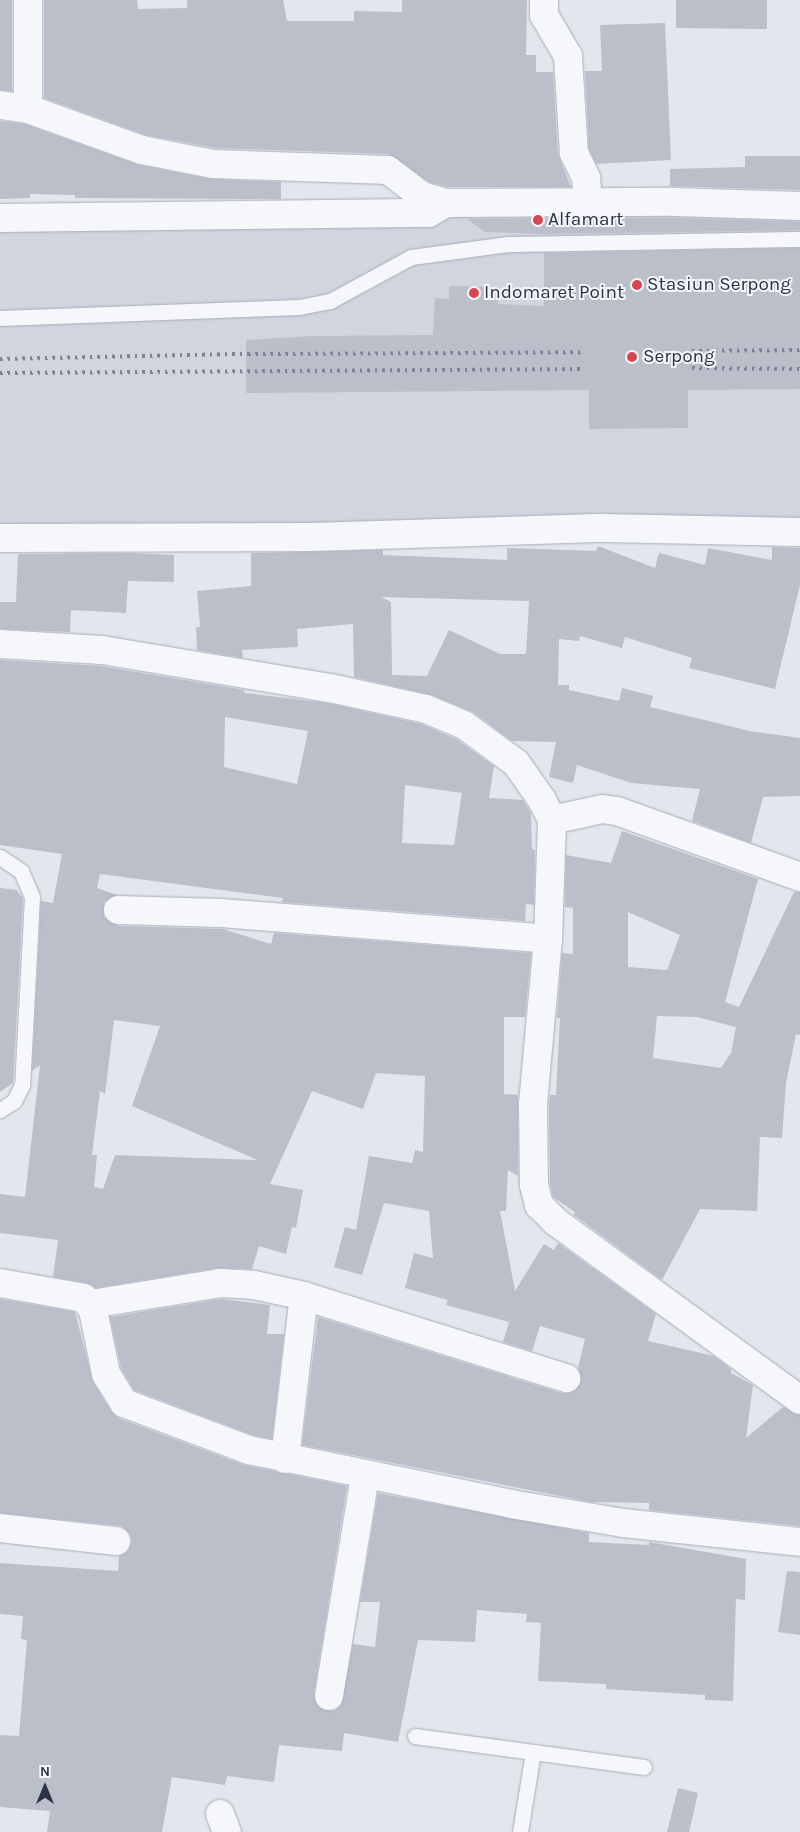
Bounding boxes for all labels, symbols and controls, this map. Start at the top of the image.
place label: Alfamart [548,209,623,231]
marker: Alfamart [532,214,544,226]
place label: Stasiun Serpong [647,274,791,296]
marker: Stasiun Serpong [631,279,643,291]
place label: Indomaret Point [484,282,624,304]
marker: Indomaret Point [468,287,480,299]
place label: Serpong [643,346,715,368]
marker: Serpong [625,350,639,364]
north arrow [20,1762,70,1812]
text: N [40,1763,50,1780]

